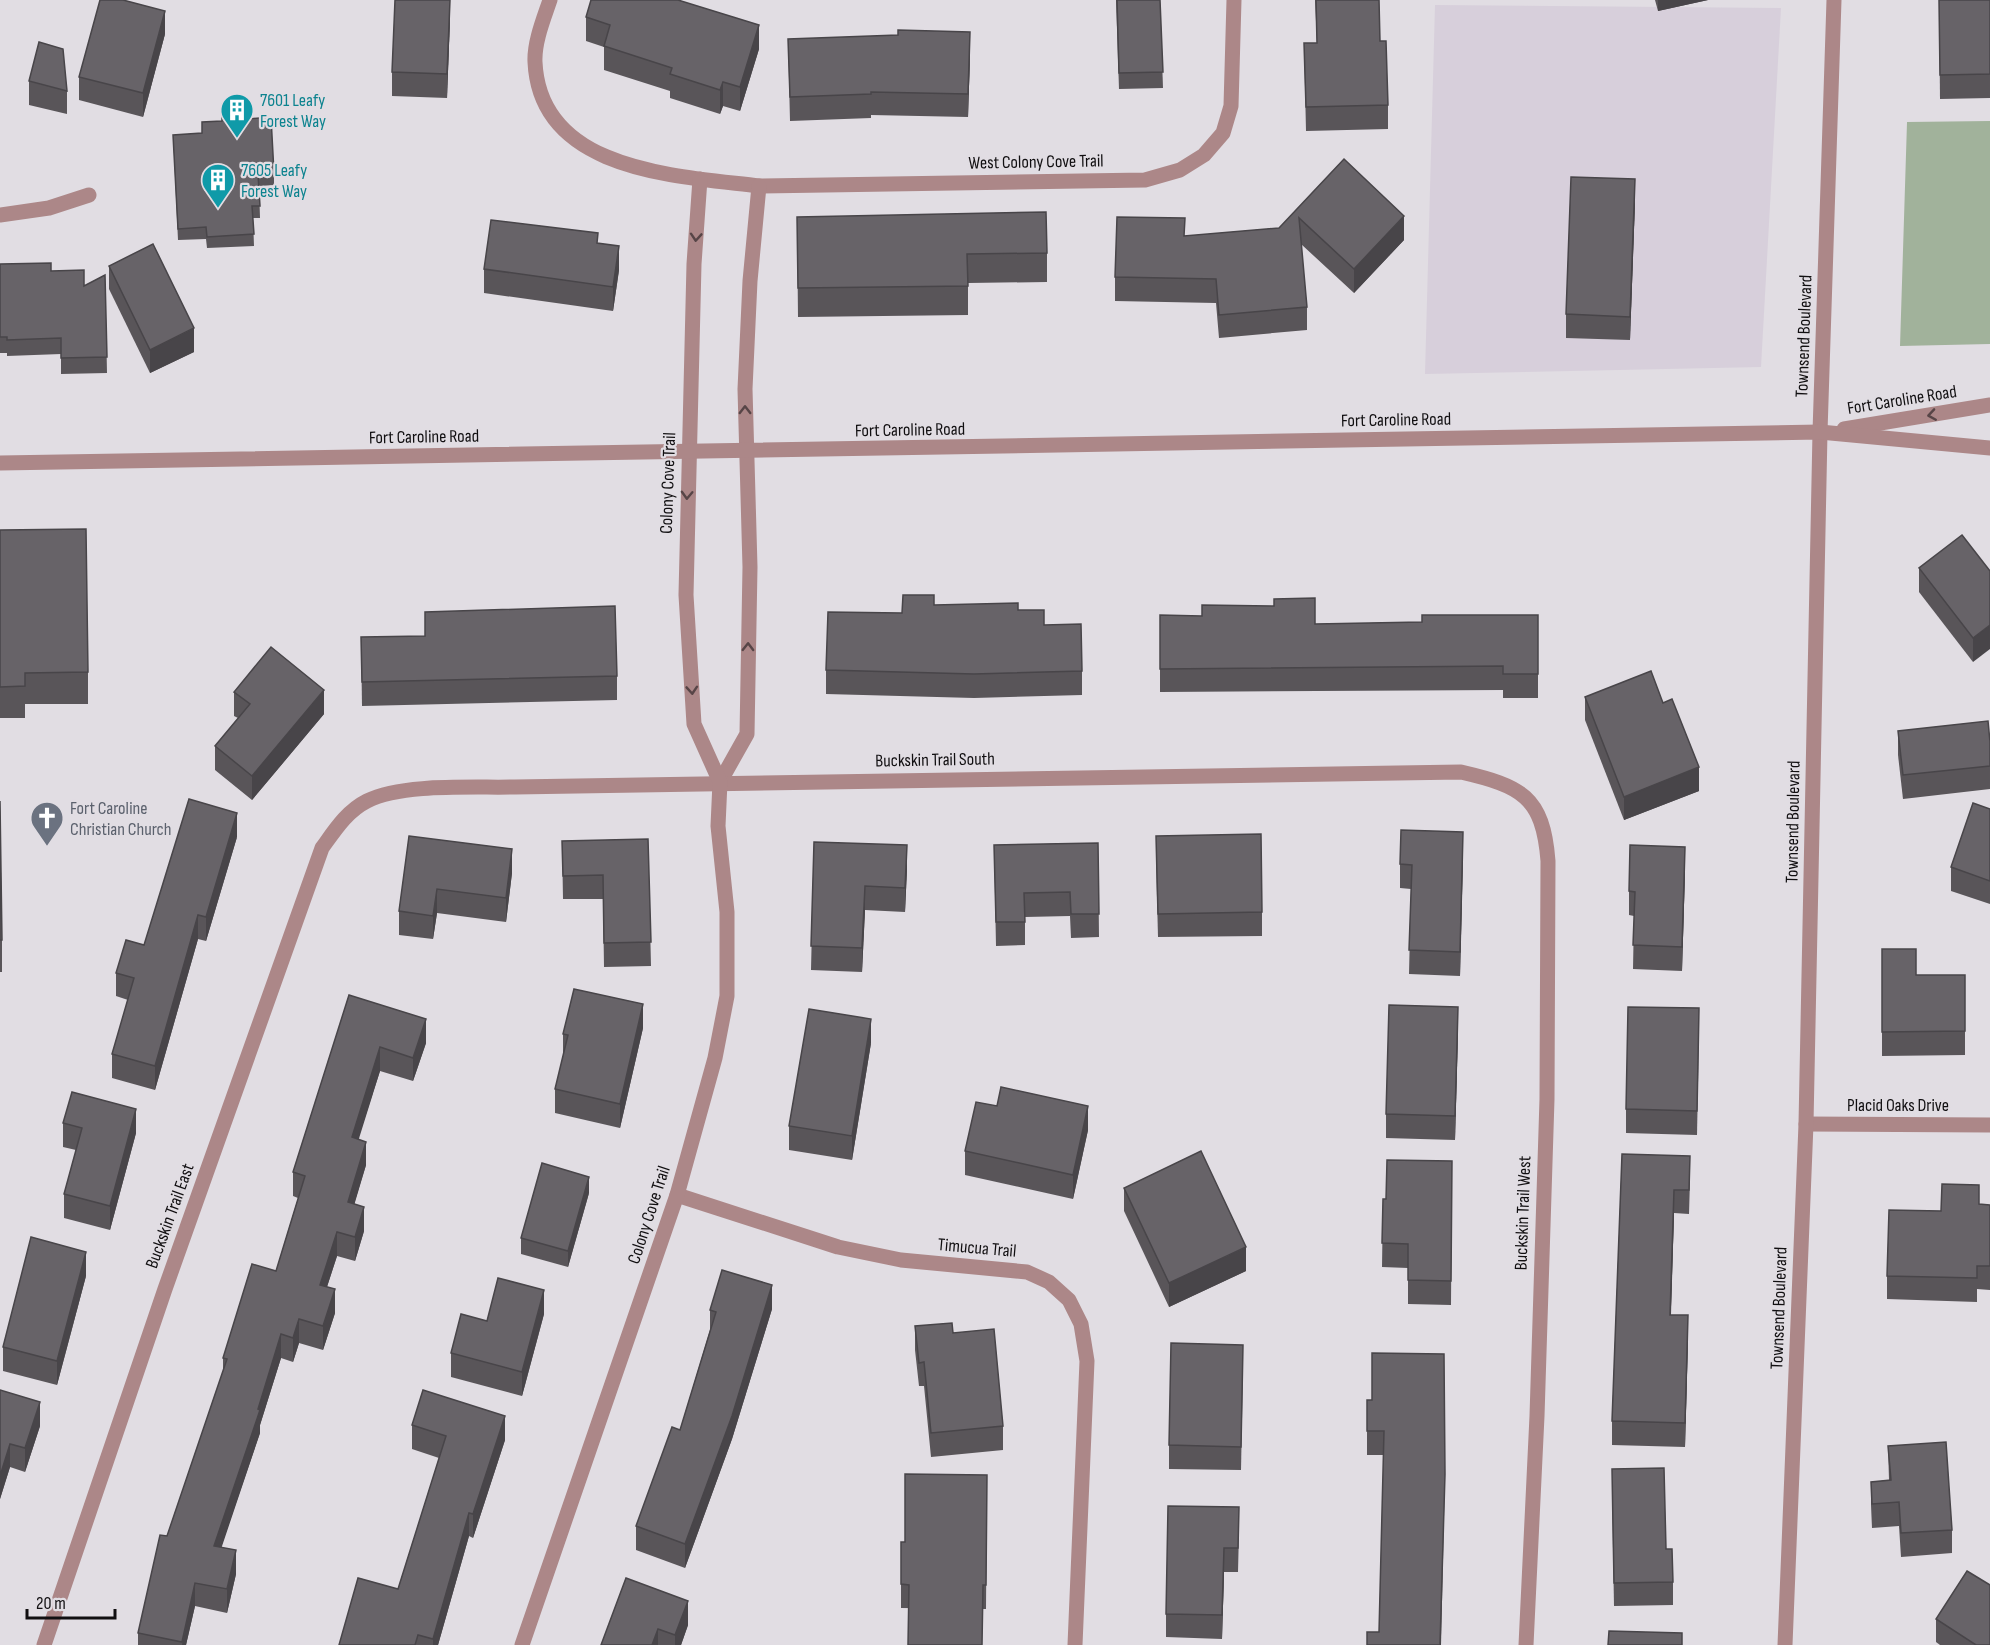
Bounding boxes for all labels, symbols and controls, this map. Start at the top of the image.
place label: 7601 Leafy Forest Way [260,90,326,132]
building icon: 7601 Leafy Forest Way [219,92,255,139]
street label: West Colony Cove Trail [968,150,1104,174]
place label: 7605 Leafy Forest Way [241,160,307,202]
building icon: 7605 Leafy Forest Way [200,162,236,209]
one-way arrow [690,232,703,242]
street label: Townsend Boulevard [1791,274,1817,398]
street label: Fort Caroline Road [1846,381,1958,419]
one-way arrow [739,406,751,415]
one-way arrow [1928,408,1937,420]
street label: Fort Caroline Road [1341,409,1451,431]
street label: Fort Caroline Road [855,419,965,441]
street label: Fort Caroline Road [369,426,479,448]
street label: Colony Cove Trail [656,432,680,534]
one-way arrow [681,490,693,499]
one-way arrow [742,643,755,652]
one-way arrow [685,685,698,694]
street label: Buckskin Trail South [875,748,995,772]
street label: Townsend Boulevard [1781,761,1805,883]
place label: Fort Caroline Christian Church [70,798,171,840]
church icon: Fort Caroline Christian Church [29,800,65,847]
street label: Placid Oaks Drive [1847,1095,1949,1116]
street label: Buckskin Trail West [1511,1155,1536,1271]
street label: Buckskin Trail East [141,1160,199,1271]
street label: Colony Cove Trail [623,1163,675,1267]
street label: Timucua Trail [937,1234,1017,1262]
street label: Townsend Boulevard [1766,1246,1792,1370]
scale bar [27,1582,116,1620]
text: 20 m [36,1593,66,1614]

